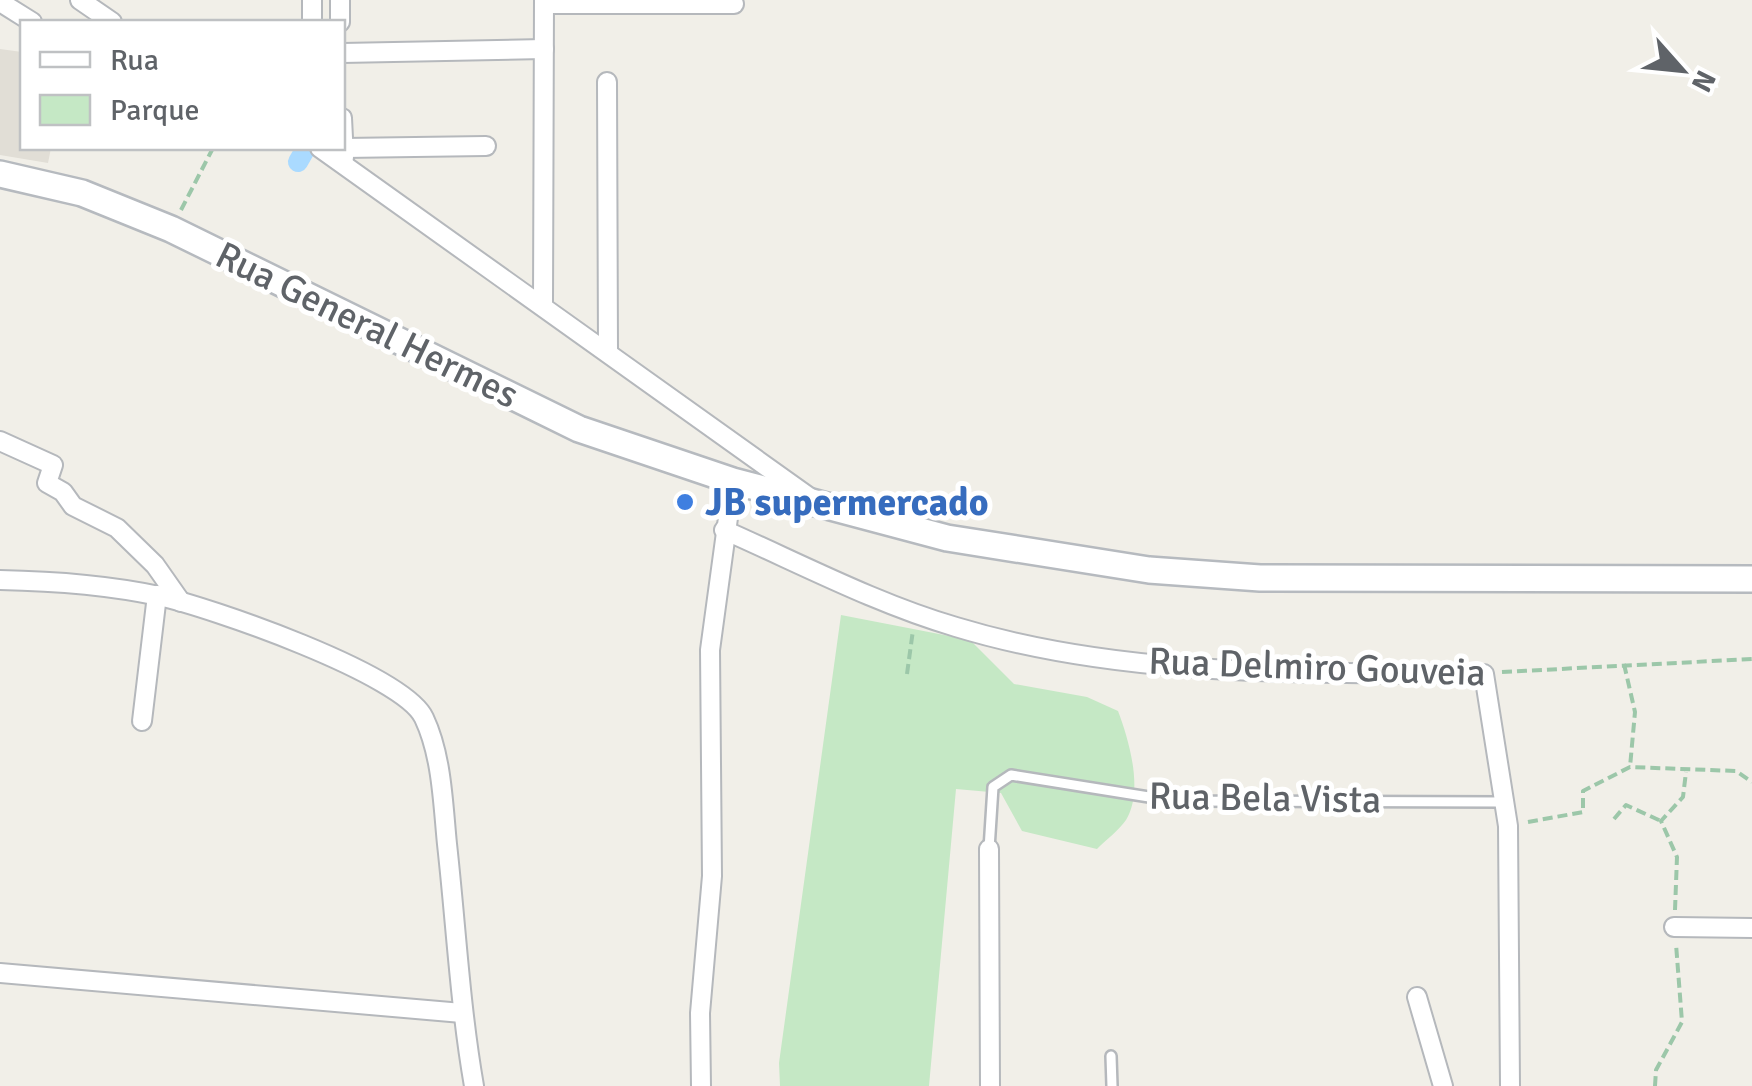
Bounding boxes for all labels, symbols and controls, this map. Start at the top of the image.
legend [20,20,345,150]
north arrow [1632,20,1732,120]
text: Rua [110,42,159,79]
text: N [1684,64,1723,97]
text: Parque [110,92,200,129]
street label: Rua General Hermes [208,231,526,419]
place label: JB supermercado [705,479,989,526]
marker: JB supermercado [674,491,696,513]
street label: Rua Delmiro Gouveia [1148,638,1486,696]
street label: Rua Bela Vista [1148,772,1382,824]

